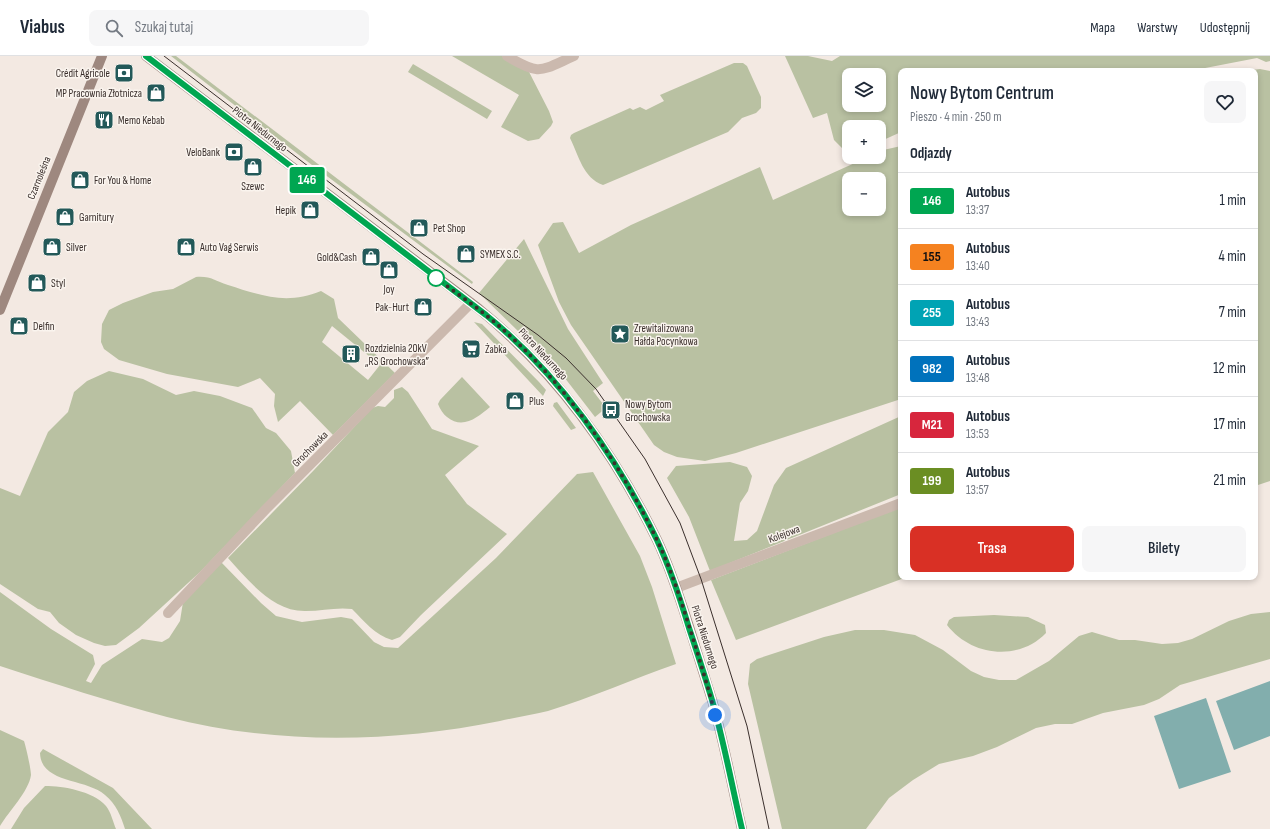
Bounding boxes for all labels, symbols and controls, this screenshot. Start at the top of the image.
search box [89,10,369,46]
text: Viabus [20,16,65,39]
icon: search [103,17,125,39]
text: Szukaj tutaj [135,18,193,37]
text: Mapa [1090,19,1115,36]
text: Warstwy [1137,19,1178,36]
text: Udostępnij [1200,19,1250,36]
bank icon: Crédit Agricole [113,62,135,84]
place label: Crédit Agricole [56,67,110,80]
map controls [842,68,886,216]
button: layers [842,68,886,112]
button: heart [1204,81,1246,123]
shop icon: MP Pracownia Złotnicza [145,82,167,104]
text: Nowy Bytom Centrum [910,82,1054,105]
place label: MP Pracownia Złotnicza [56,87,142,100]
street label: Piotra Niedurnego [230,104,290,155]
restaurant icon: Memo Kebab [93,109,115,131]
text: Pieszo · 4 min · 250 m [910,109,1002,125]
place label: Memo Kebab [118,114,165,127]
button: + [842,120,886,164]
bank icon: VeloBank [223,141,245,163]
text: Odjazdy [910,144,952,163]
place label: VeloBank [186,146,221,159]
street label: Czarnoleśna [24,155,54,201]
shop icon: Szewc [242,156,264,178]
line badge: 146 [284,167,330,193]
shop icon: For You & Home [69,169,91,191]
text: 146 [298,171,316,188]
button: − [842,172,886,216]
place label: For You & Home [94,174,151,187]
place label: Szewc [241,180,265,193]
text: Autobus [966,183,1010,202]
text: 1 min [1220,191,1246,210]
text: 146 [923,192,941,209]
shop icon: Hepik [299,199,321,221]
text: 13:37 [966,202,989,218]
place label: Hepik [275,204,297,217]
shop icon: Garnitury [54,206,76,228]
place label: Garnitury [79,211,115,224]
shop icon: Pet Shop [408,217,430,239]
place label: Pet Shop [433,222,466,235]
shop icon: Silver [41,236,63,258]
shop icon: Auto Vag Serwis [175,236,197,258]
text: Autobus [966,239,1010,258]
place label: Silver [66,241,87,254]
place label: Auto Vag Serwis [199,241,259,254]
shop icon: SYMEX S.C. [455,243,477,265]
shop icon: Gold&Cash [360,246,382,268]
text: 4 min [1219,247,1246,266]
place label: SYMEX S.C. [480,248,521,261]
text: 155 [923,248,941,265]
place label: Gold&Cash [317,251,357,264]
text: 13:40 [966,258,990,274]
shop icon: Joy [378,259,400,281]
unlabelled marker [427,269,445,287]
shop icon: Styl [26,272,48,294]
place label: Styl [51,277,65,290]
place label: Joy [383,283,395,296]
text: Autobus [966,295,1010,314]
shop icon: Pak-Hurt [412,296,434,318]
place label: Pak-Hurt [375,301,410,314]
text: 7 min [1219,303,1246,322]
text: 255 [923,304,941,321]
text: 13:43 [966,314,989,330]
shop icon: Delfin [8,315,30,337]
place label: Delfin [33,320,55,333]
place label: Zrewitalizowana Hałda Pocynkowa [634,322,698,348]
place icon: Zrewitalizowana Hałda Pocynkowa [609,323,631,345]
street label: Piotra Niedurnego [516,325,571,383]
supermarket icon: Żabka [460,338,482,360]
place label: Rozdzielnia 20kV „RS Grochowska” [365,342,429,368]
place label: Żabka [485,342,507,356]
building icon: Rozdzielnia 20kV „RS Grochowska” [340,343,362,365]
text: Autobus [966,351,1010,370]
text: 12 min [1213,359,1246,378]
text: 982 [922,360,942,377]
text: 13:48 [966,370,990,386]
shop icon: Plus [504,390,526,412]
place label: Plus [529,395,544,408]
place label: Nowy Bytom Grochowska [625,398,671,424]
bus stop icon: Nowy Bytom Grochowska [600,399,622,421]
text: Autobus [966,407,1010,426]
text: 17 min [1214,415,1246,434]
text: M21 [922,416,942,433]
text: 13:53 [966,426,989,442]
street label: Grochowska [289,428,331,470]
text: Autobus [966,463,1010,482]
text: 21 min [1213,471,1246,490]
text: 199 [923,472,941,489]
text: 13:57 [966,482,989,498]
street label: Kolejowa [766,522,802,546]
button: Trasa [910,526,1074,572]
button: Bilety [1082,526,1246,572]
street label: Piotra Niedurnego [689,604,722,671]
your location [705,705,725,725]

